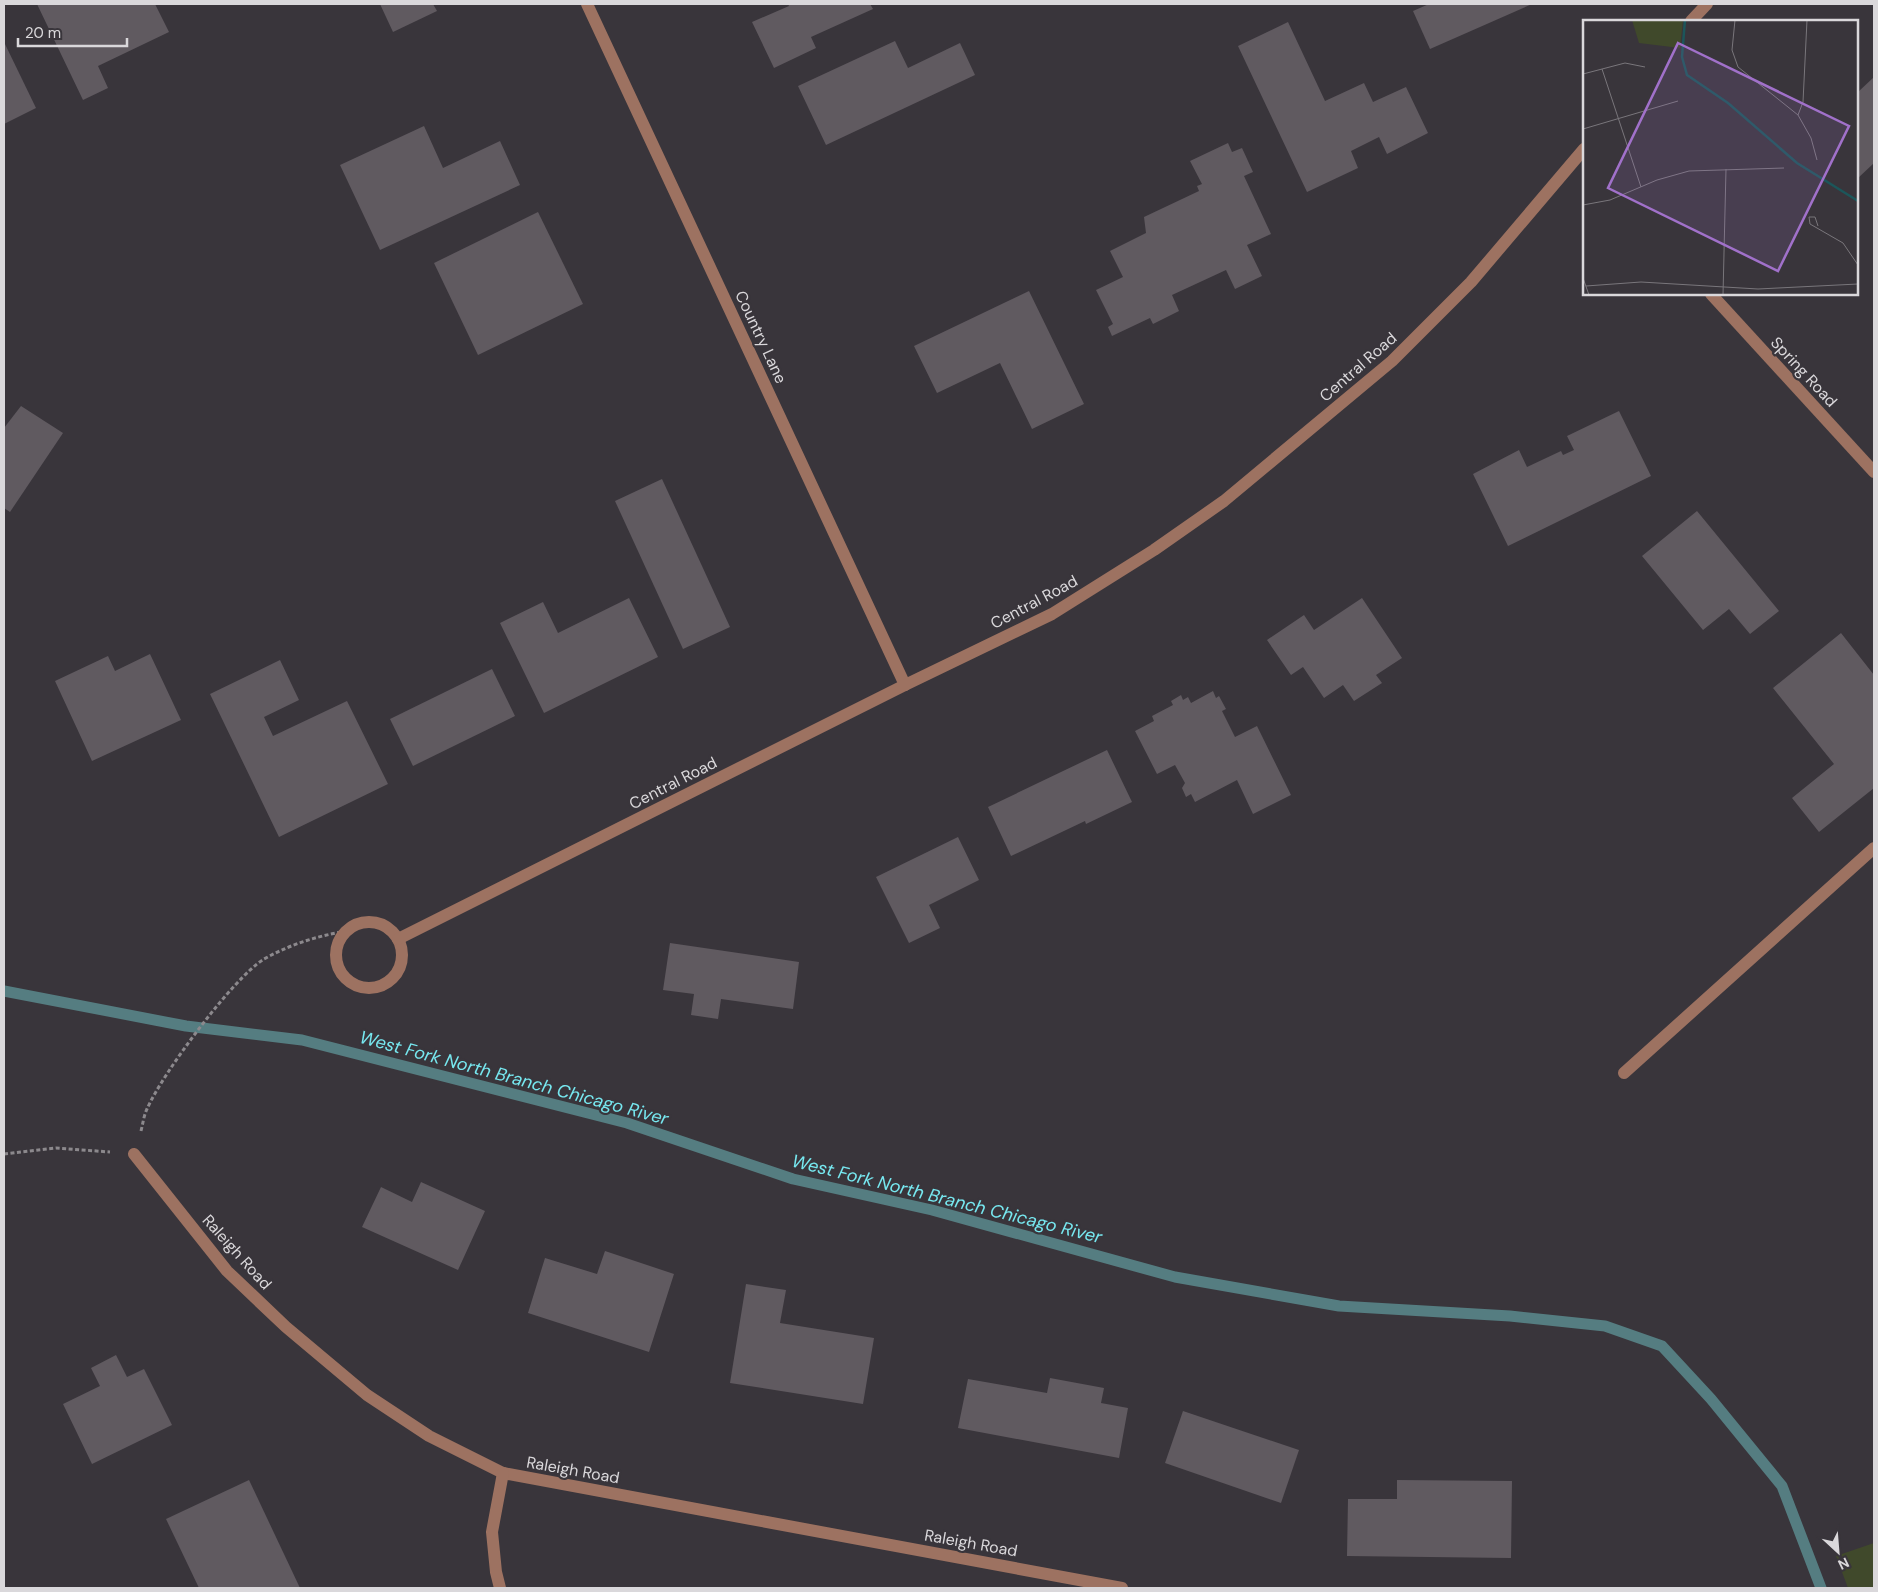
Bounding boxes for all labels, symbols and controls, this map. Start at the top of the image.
scale bar [18,15,126,47]
inset map [1583,20,1858,295]
text: 20 m [25,23,61,43]
street label: Country Lane [730,287,792,387]
street label: Central Road [1315,328,1401,406]
street label: Spring Road [1766,332,1842,412]
street label: Central Road [987,570,1081,634]
street label: Central Road [626,752,720,814]
water label: West Fork North Branch Chicago River [357,1025,672,1131]
water label: West Fork North Branch Chicago River [789,1149,1106,1250]
street label: Raleigh Road [198,1210,276,1294]
street label: Raleigh Road [525,1451,621,1489]
street label: Raleigh Road [923,1524,1019,1562]
north arrow [1813,1527,1863,1577]
text: N [1835,1553,1852,1574]

